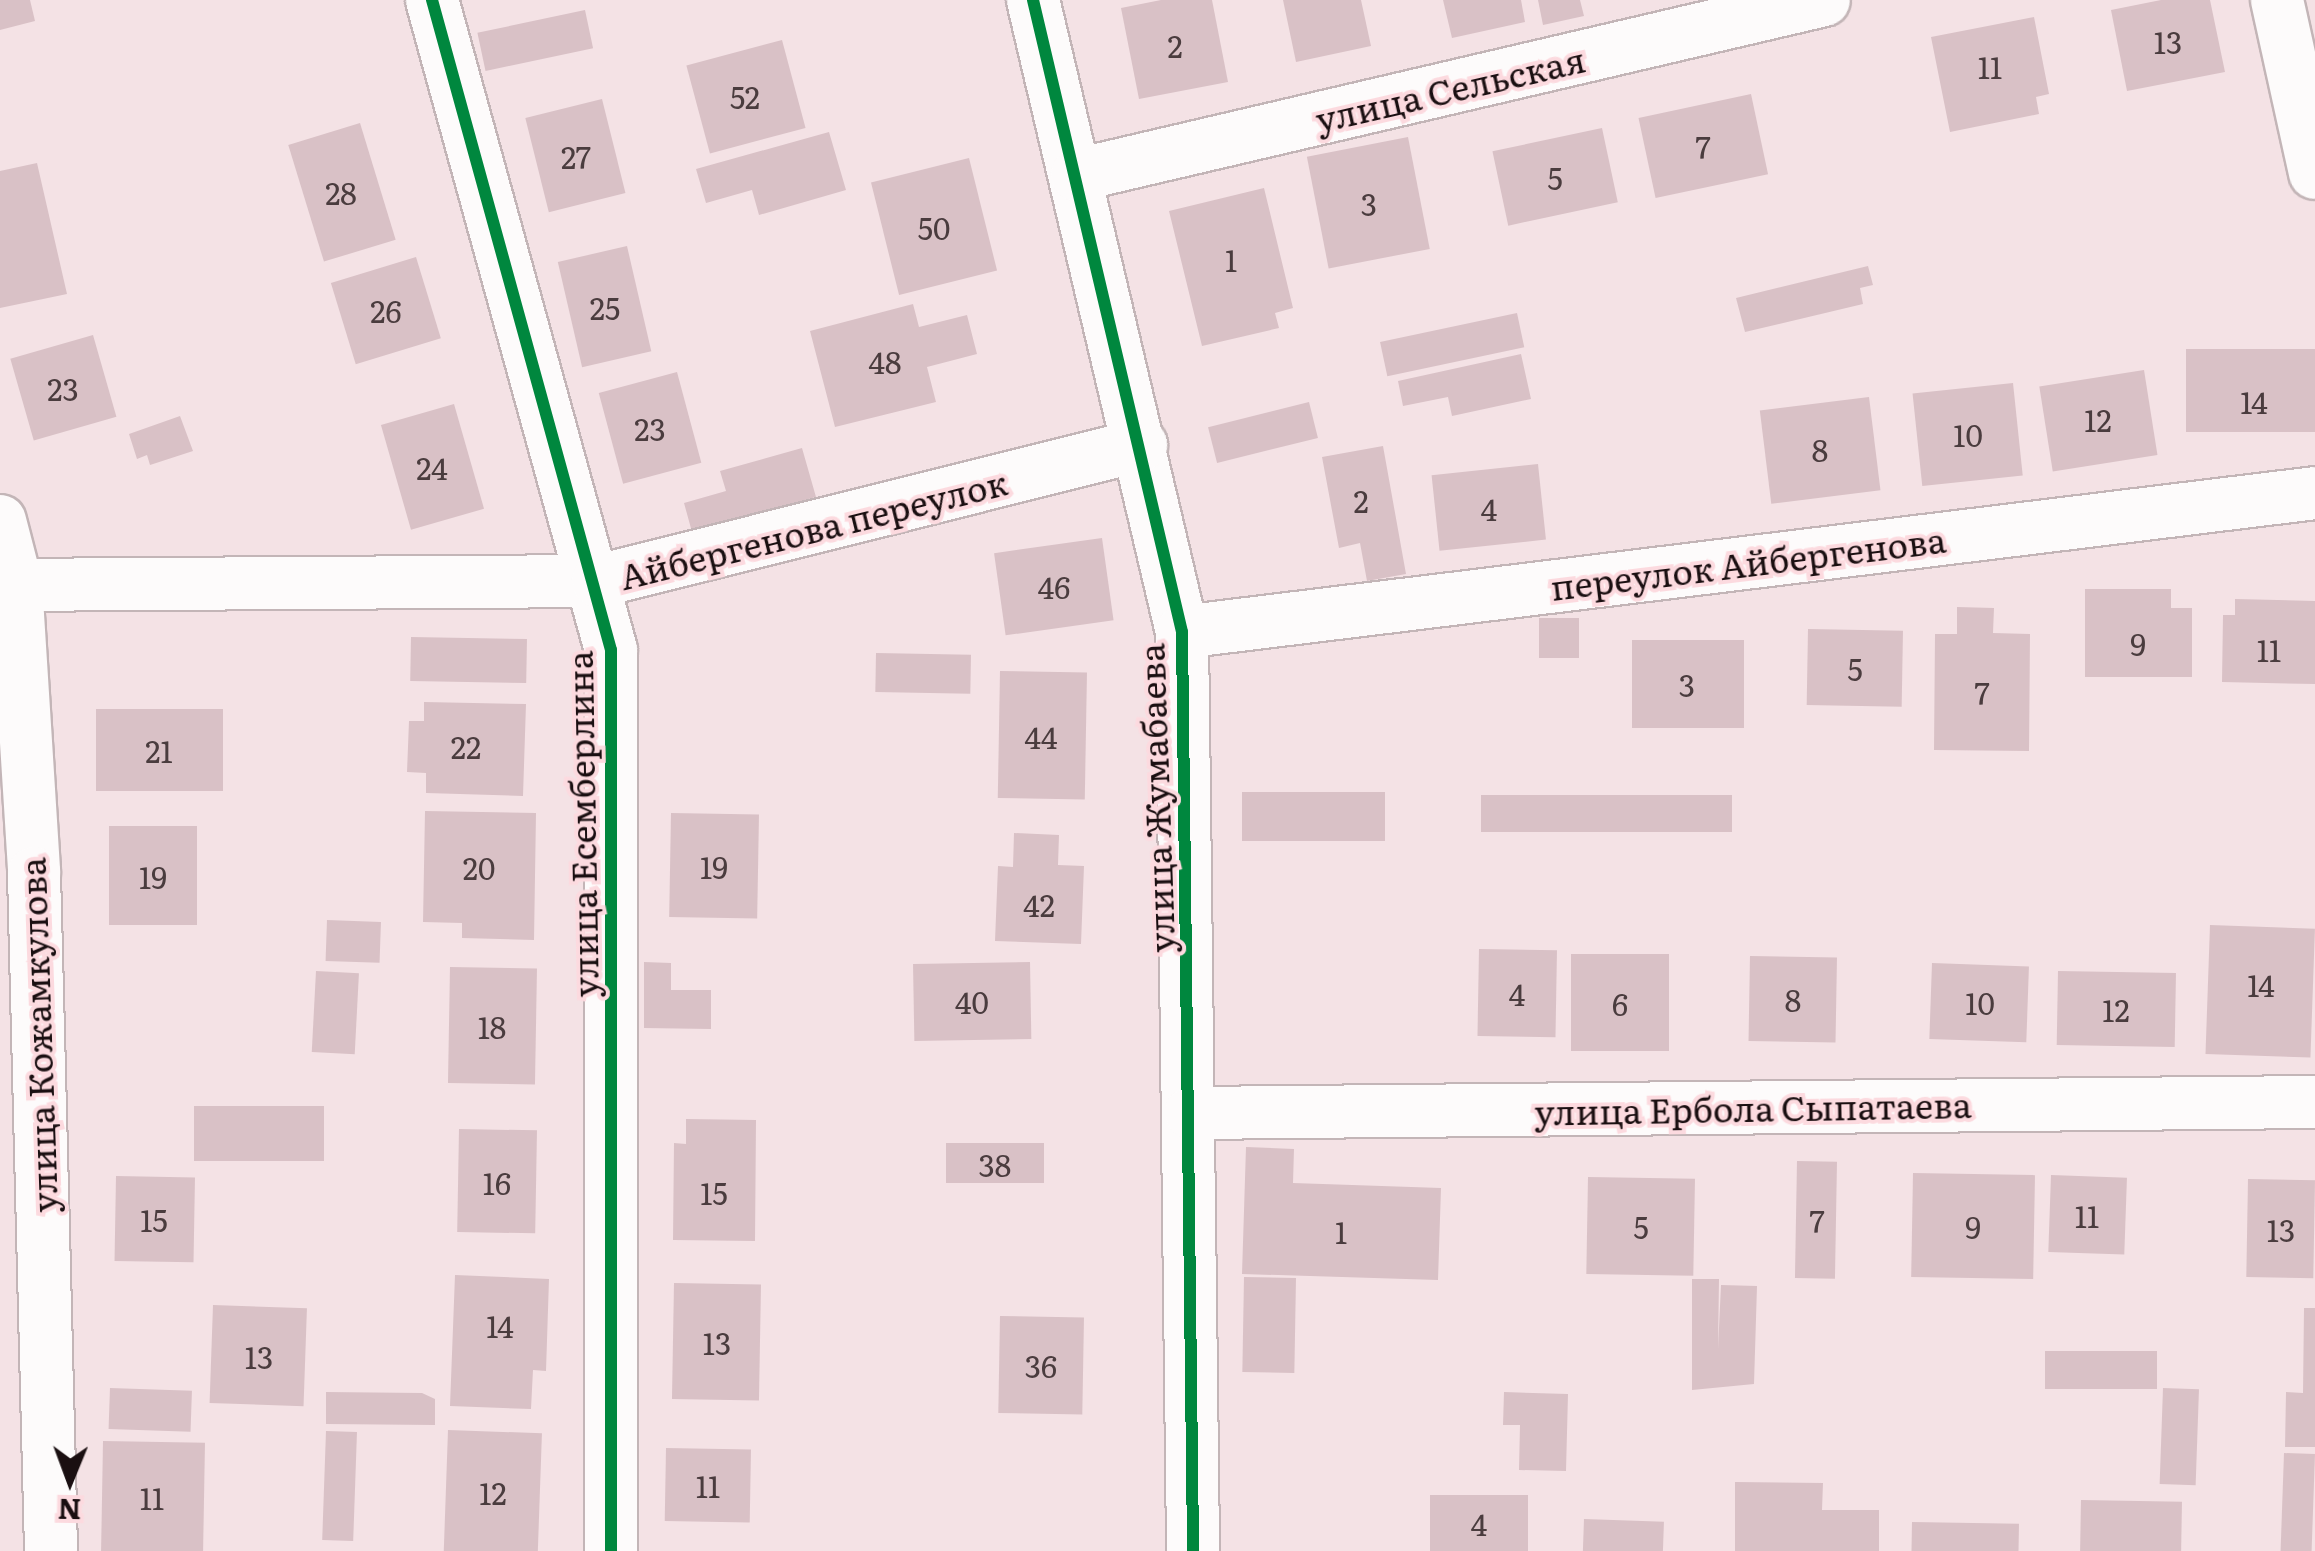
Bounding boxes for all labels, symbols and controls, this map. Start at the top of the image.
house number: 13 [2154,23,2182,59]
house number: 2 [1167,27,1183,63]
street label: улица Сельская [1311,37,1589,139]
house number: 11 [1978,48,2002,84]
house number: 52 [730,78,760,114]
house number: 7 [1695,128,1711,164]
house number: 27 [561,138,591,174]
house number: 5 [1547,159,1563,195]
house number: 28 [325,174,357,210]
house number: 3 [1361,185,1377,221]
house number: 50 [918,209,950,245]
house number: 1 [1225,241,1237,277]
house number: 25 [590,289,620,325]
house number: 26 [370,292,402,328]
house number: 48 [868,343,902,379]
house number: 23 [47,370,79,406]
house number: 14 [2240,383,2268,419]
house number: 12 [2084,401,2112,437]
house number: 23 [634,410,666,446]
house number: 10 [1953,416,1983,452]
house number: 8 [1812,431,1828,467]
house number: 24 [416,449,448,485]
street label: Айбергенова переулок [615,459,1011,597]
house number: 2 [1353,482,1369,518]
house number: 4 [1481,490,1497,526]
street label: переулок Айбергенова [1548,517,1948,607]
house number: 46 [1038,568,1070,604]
house number: 9 [2130,625,2146,661]
house number: 11 [2257,631,2281,667]
street label: улица Жумабаева [1129,642,1181,954]
street label: улица Есемберлина [557,650,605,998]
house number: 5 [1847,650,1863,686]
house number: 3 [1679,666,1695,702]
house number: 7 [1974,674,1990,710]
house number: 44 [1024,718,1058,754]
house number: 22 [451,728,481,764]
house number: 21 [145,732,173,768]
house number: 19 [700,848,728,884]
house number: 20 [463,849,495,885]
street label: улица Кожамкулова [10,857,64,1213]
house number: 19 [139,858,167,894]
house number: 42 [1023,886,1055,922]
house number: 14 [2247,966,2275,1002]
house number: 4 [1509,975,1525,1011]
house number: 8 [1785,981,1801,1017]
house number: 40 [955,983,989,1019]
house number: 10 [1965,984,1995,1020]
house number: 6 [1612,985,1628,1021]
house number: 12 [2102,991,2130,1027]
house number: 18 [478,1008,506,1044]
street label: улица Ербола Сыпатаева [1534,1082,1972,1132]
house number: 38 [979,1146,1011,1182]
house number: 16 [483,1164,511,1200]
house number: 15 [700,1174,728,1210]
house number: 11 [2075,1197,2099,1233]
house number: 15 [140,1201,168,1237]
house number: 7 [1809,1202,1825,1238]
house number: 5 [1633,1208,1649,1244]
house number: 9 [1965,1208,1981,1244]
house number: 13 [2267,1211,2295,1247]
house number: 1 [1335,1213,1347,1249]
house number: 14 [486,1307,514,1343]
house number: 13 [703,1324,731,1360]
house number: 13 [245,1338,273,1374]
house number: 36 [1025,1347,1057,1383]
north arrow [20,1431,120,1531]
house number: 11 [696,1467,720,1503]
house number: 12 [479,1474,507,1510]
house number: 11 [140,1479,164,1515]
text: N [57,1490,82,1532]
house number: 4 [1471,1505,1487,1541]

